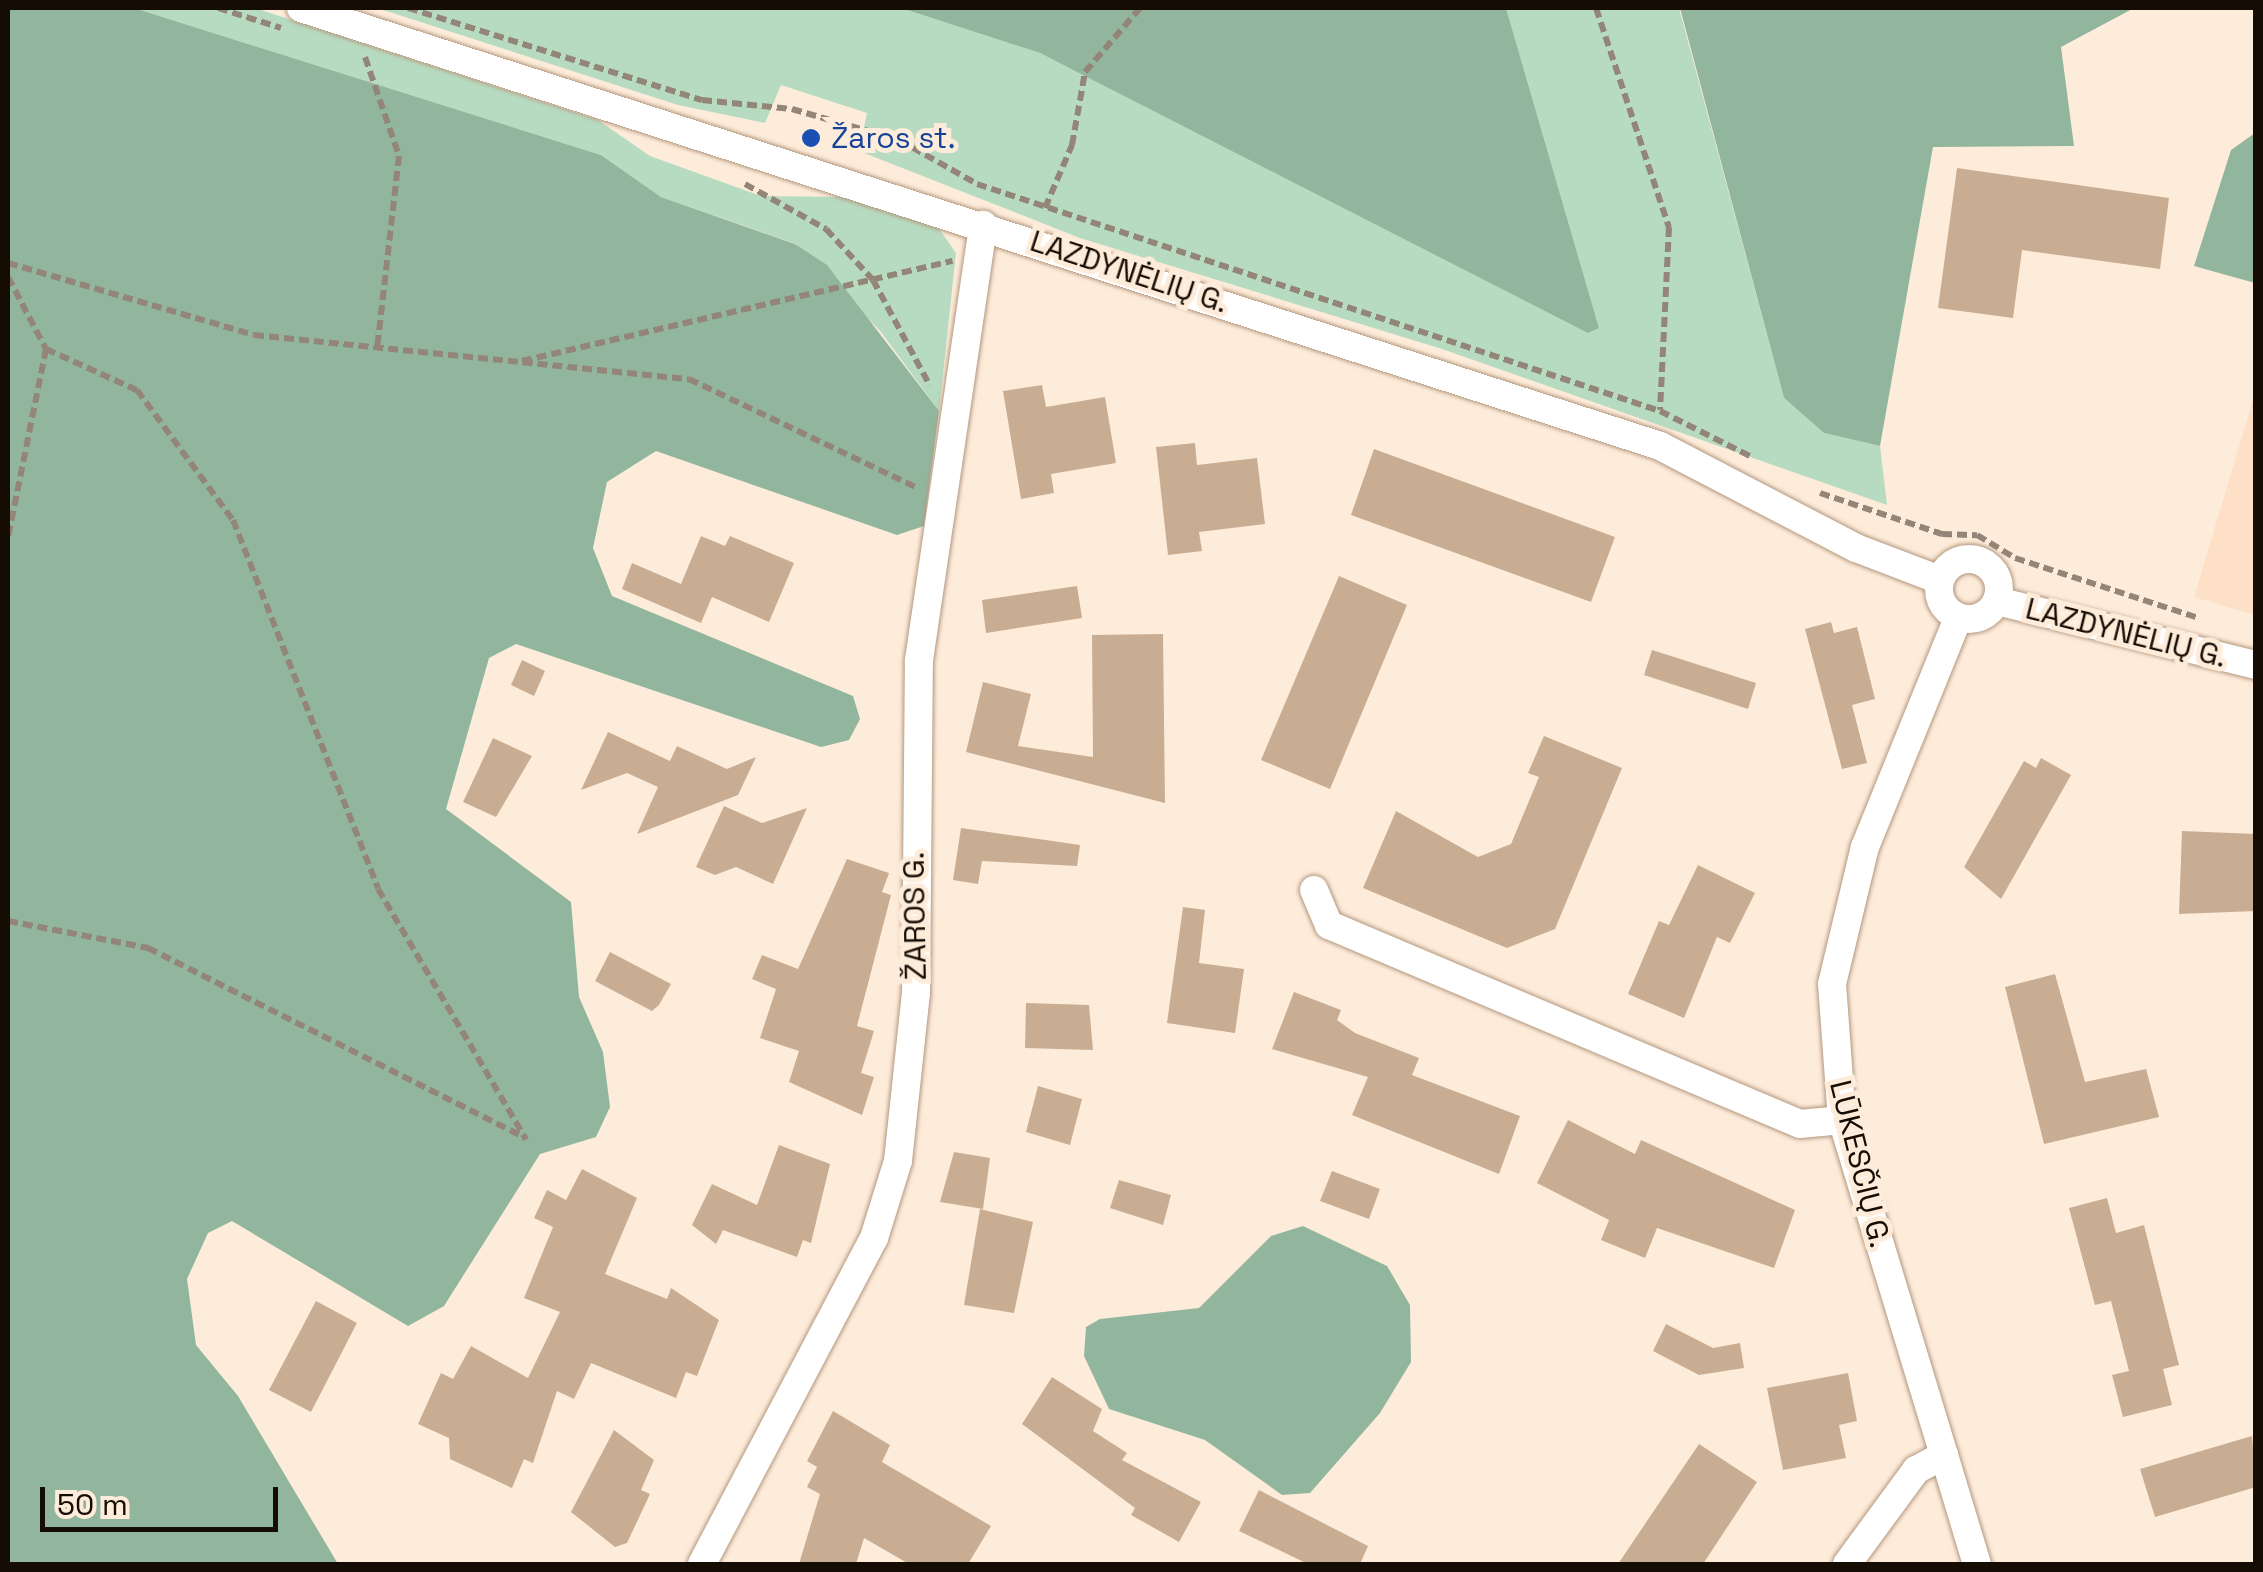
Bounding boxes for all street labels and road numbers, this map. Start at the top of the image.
street label: LAZDYNĖLIŲ G. [1026,223,1232,321]
street label: LAZDYNĖLIŲ G. [2022,591,2230,675]
street label: ŽAROS G. [896,851,934,981]
street label: LŪKESČIŲ G. [1822,1077,1898,1251]

